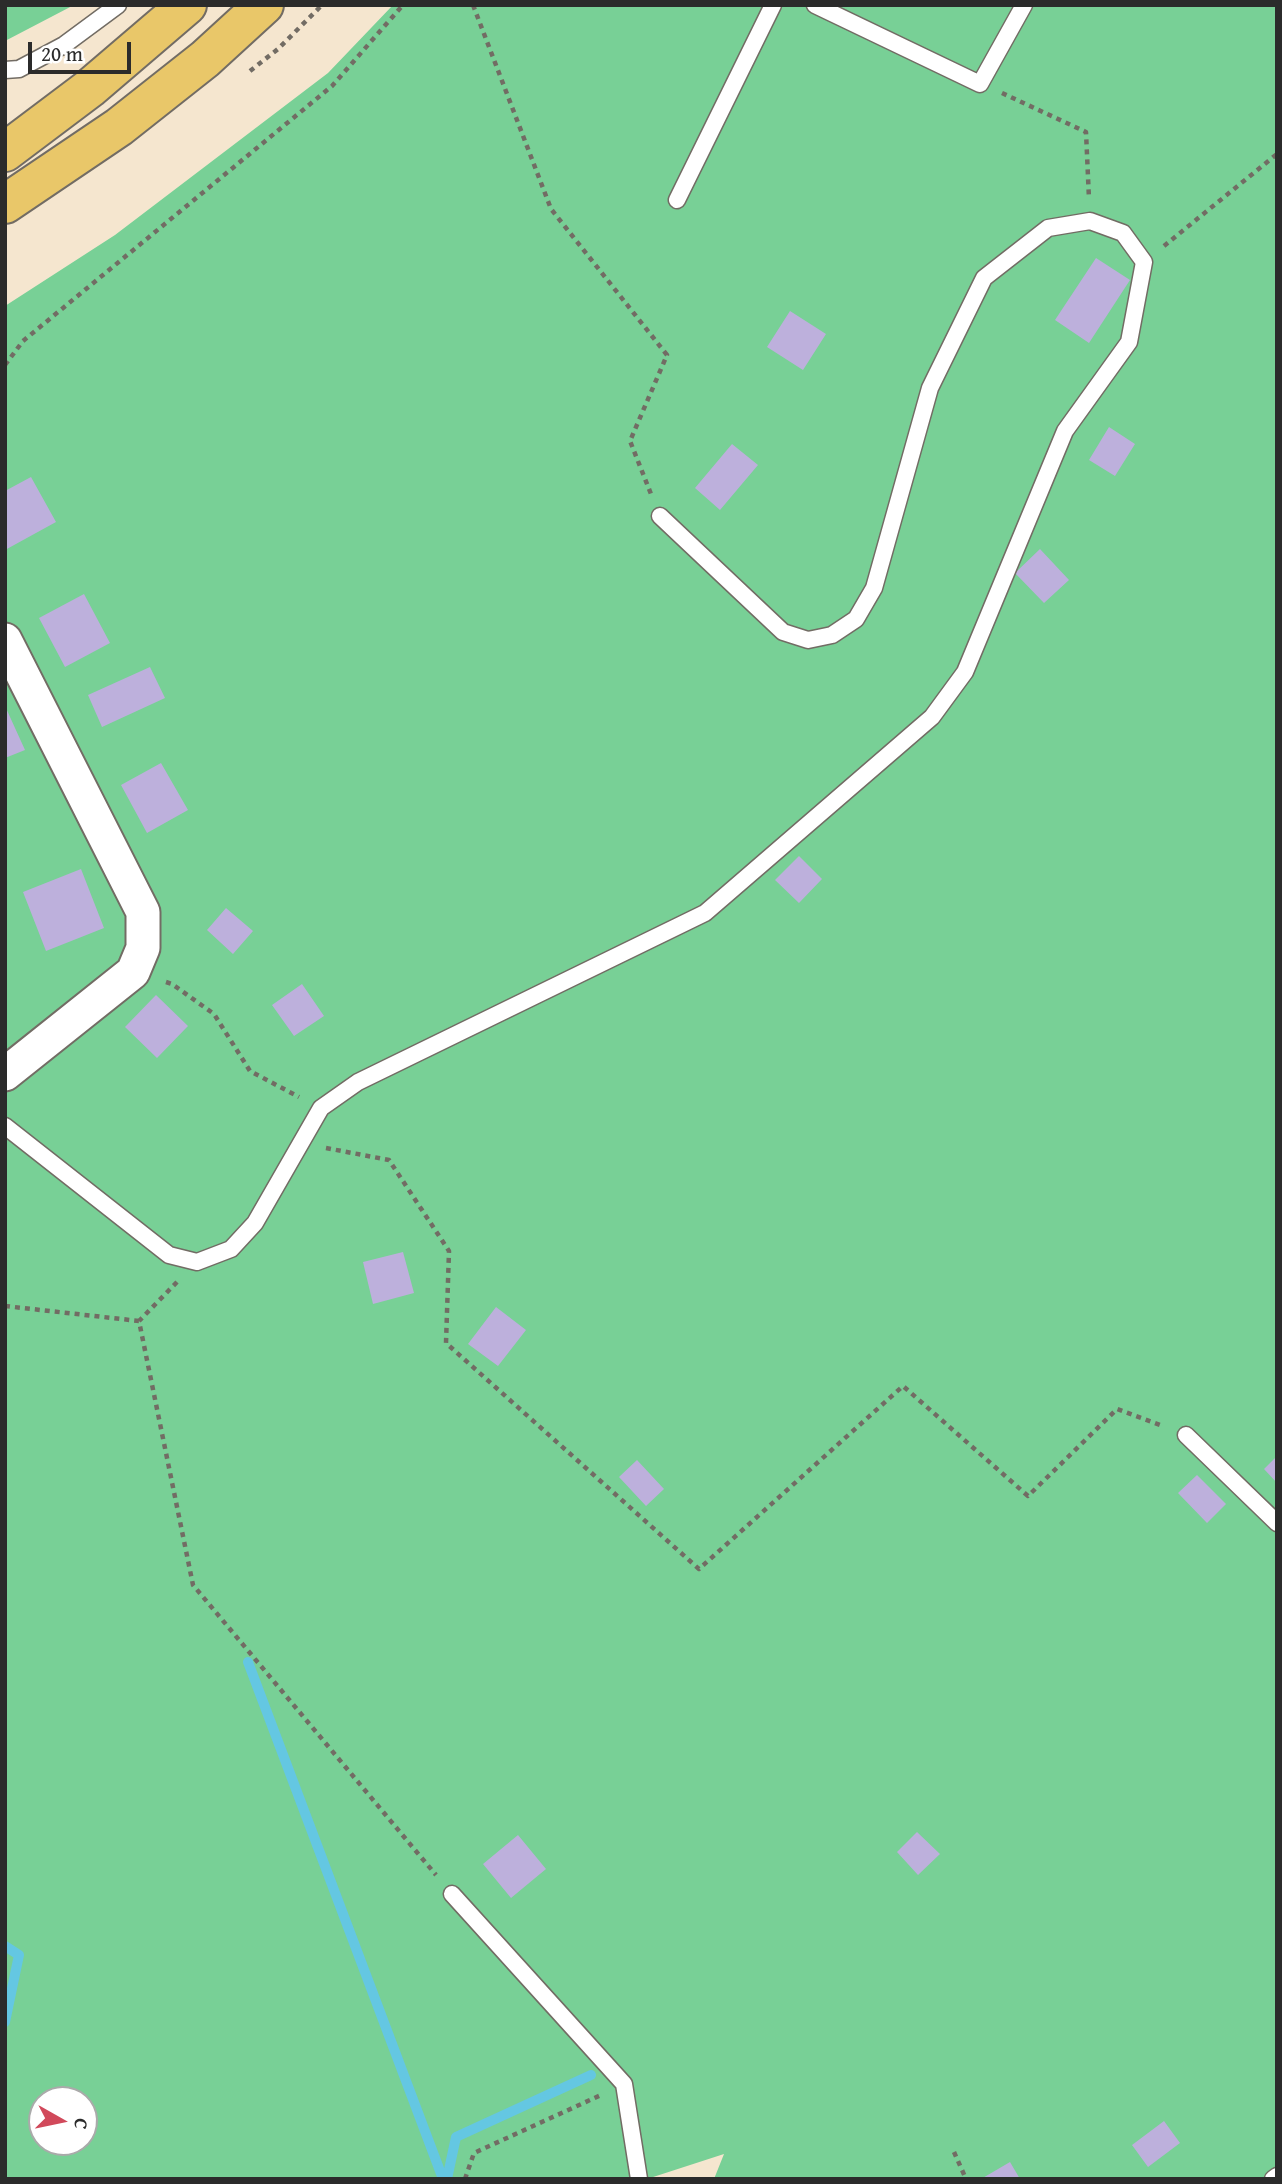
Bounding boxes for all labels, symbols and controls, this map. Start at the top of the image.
scale bar [32,28,135,72]
text: 20 m [41,38,83,69]
north arrow [28,2086,98,2156]
text: С [67,2116,96,2131]

